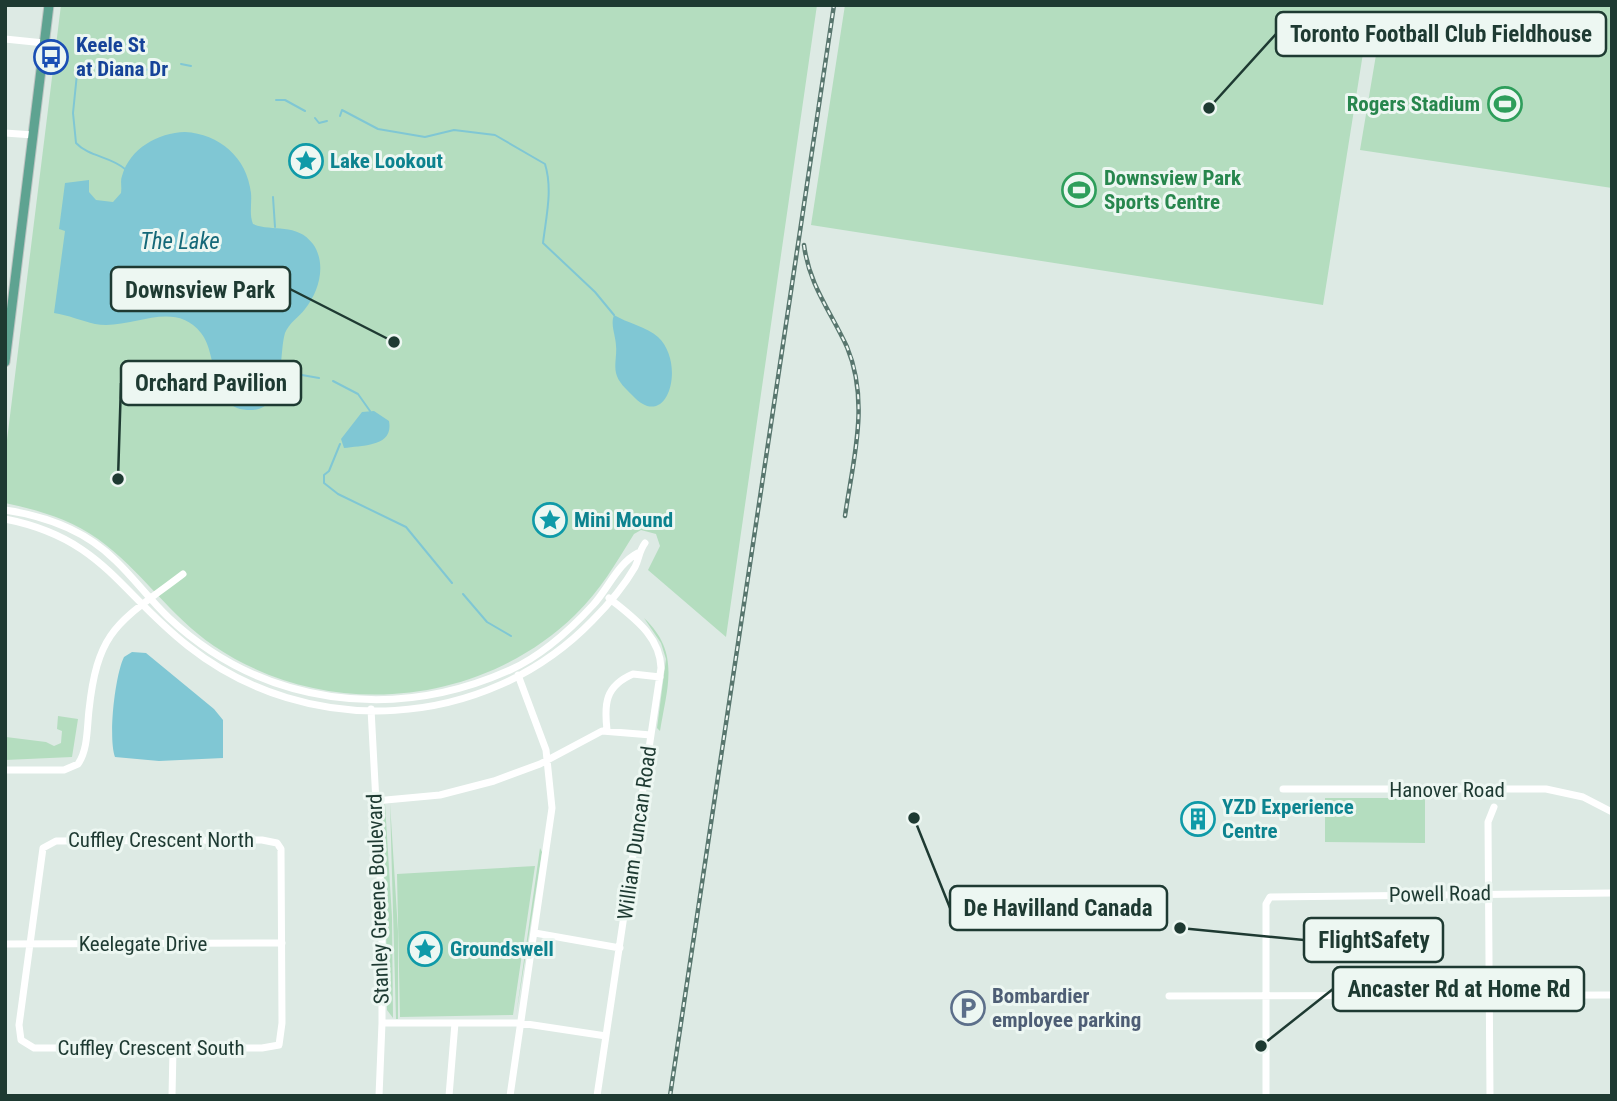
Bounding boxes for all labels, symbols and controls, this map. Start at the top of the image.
callout: Toronto Football Club Fieldhouse [1276,12,1606,56]
text: Toronto Football Club Fieldhouse [1290,21,1592,48]
place label: Keele St at Diana Dr [76,33,168,81]
bus stop icon: Keele St at Diana Dr [32,38,70,76]
sports icon: Rogers Stadium [1486,85,1524,123]
place label: Rogers Stadium [1347,92,1480,116]
place icon: Lake Lookout [287,142,325,180]
place label: Lake Lookout [330,149,443,173]
place label: Downsview Park Sports Centre [1104,166,1242,214]
sports icon: Downsview Park Sports Centre [1060,171,1098,209]
water label: The Lake [140,228,220,255]
callout: Downsview Park [111,267,290,311]
text: Downsview Park [125,277,276,304]
callout: Orchard Pavilion [121,361,301,405]
text: Orchard Pavilion [135,370,287,397]
place icon: Mini Mound [531,501,569,539]
place label: Mini Mound [574,508,673,532]
street label: William Duncan Road [613,745,661,921]
street label: Hanover Road [1389,778,1505,802]
street label: Stanley Greene Boulevard [362,793,394,1005]
place label: YZD Experience Centre [1222,795,1354,843]
building icon: YZD Experience Centre [1179,800,1217,838]
street label: Cuffley Crescent North [68,828,254,852]
street label: Powell Road [1389,881,1491,907]
callout: De Havilland Canada [950,886,1167,930]
text: De Havilland Canada [964,895,1153,922]
callout: FlightSafety [1304,918,1443,962]
text: FlightSafety [1318,927,1430,954]
place icon: Groundswell [406,930,444,968]
street label: Keelegate Drive [79,932,208,956]
place label: Groundswell [450,937,554,961]
callout: Ancaster Rd at Home Rd [1333,967,1584,1011]
text: Ancaster Rd at Home Rd [1347,976,1571,1003]
place label: Bombardier employee parking [992,984,1141,1032]
parking icon: Bombardier employee parking [949,989,987,1027]
street label: Cuffley Crescent South [57,1036,245,1060]

